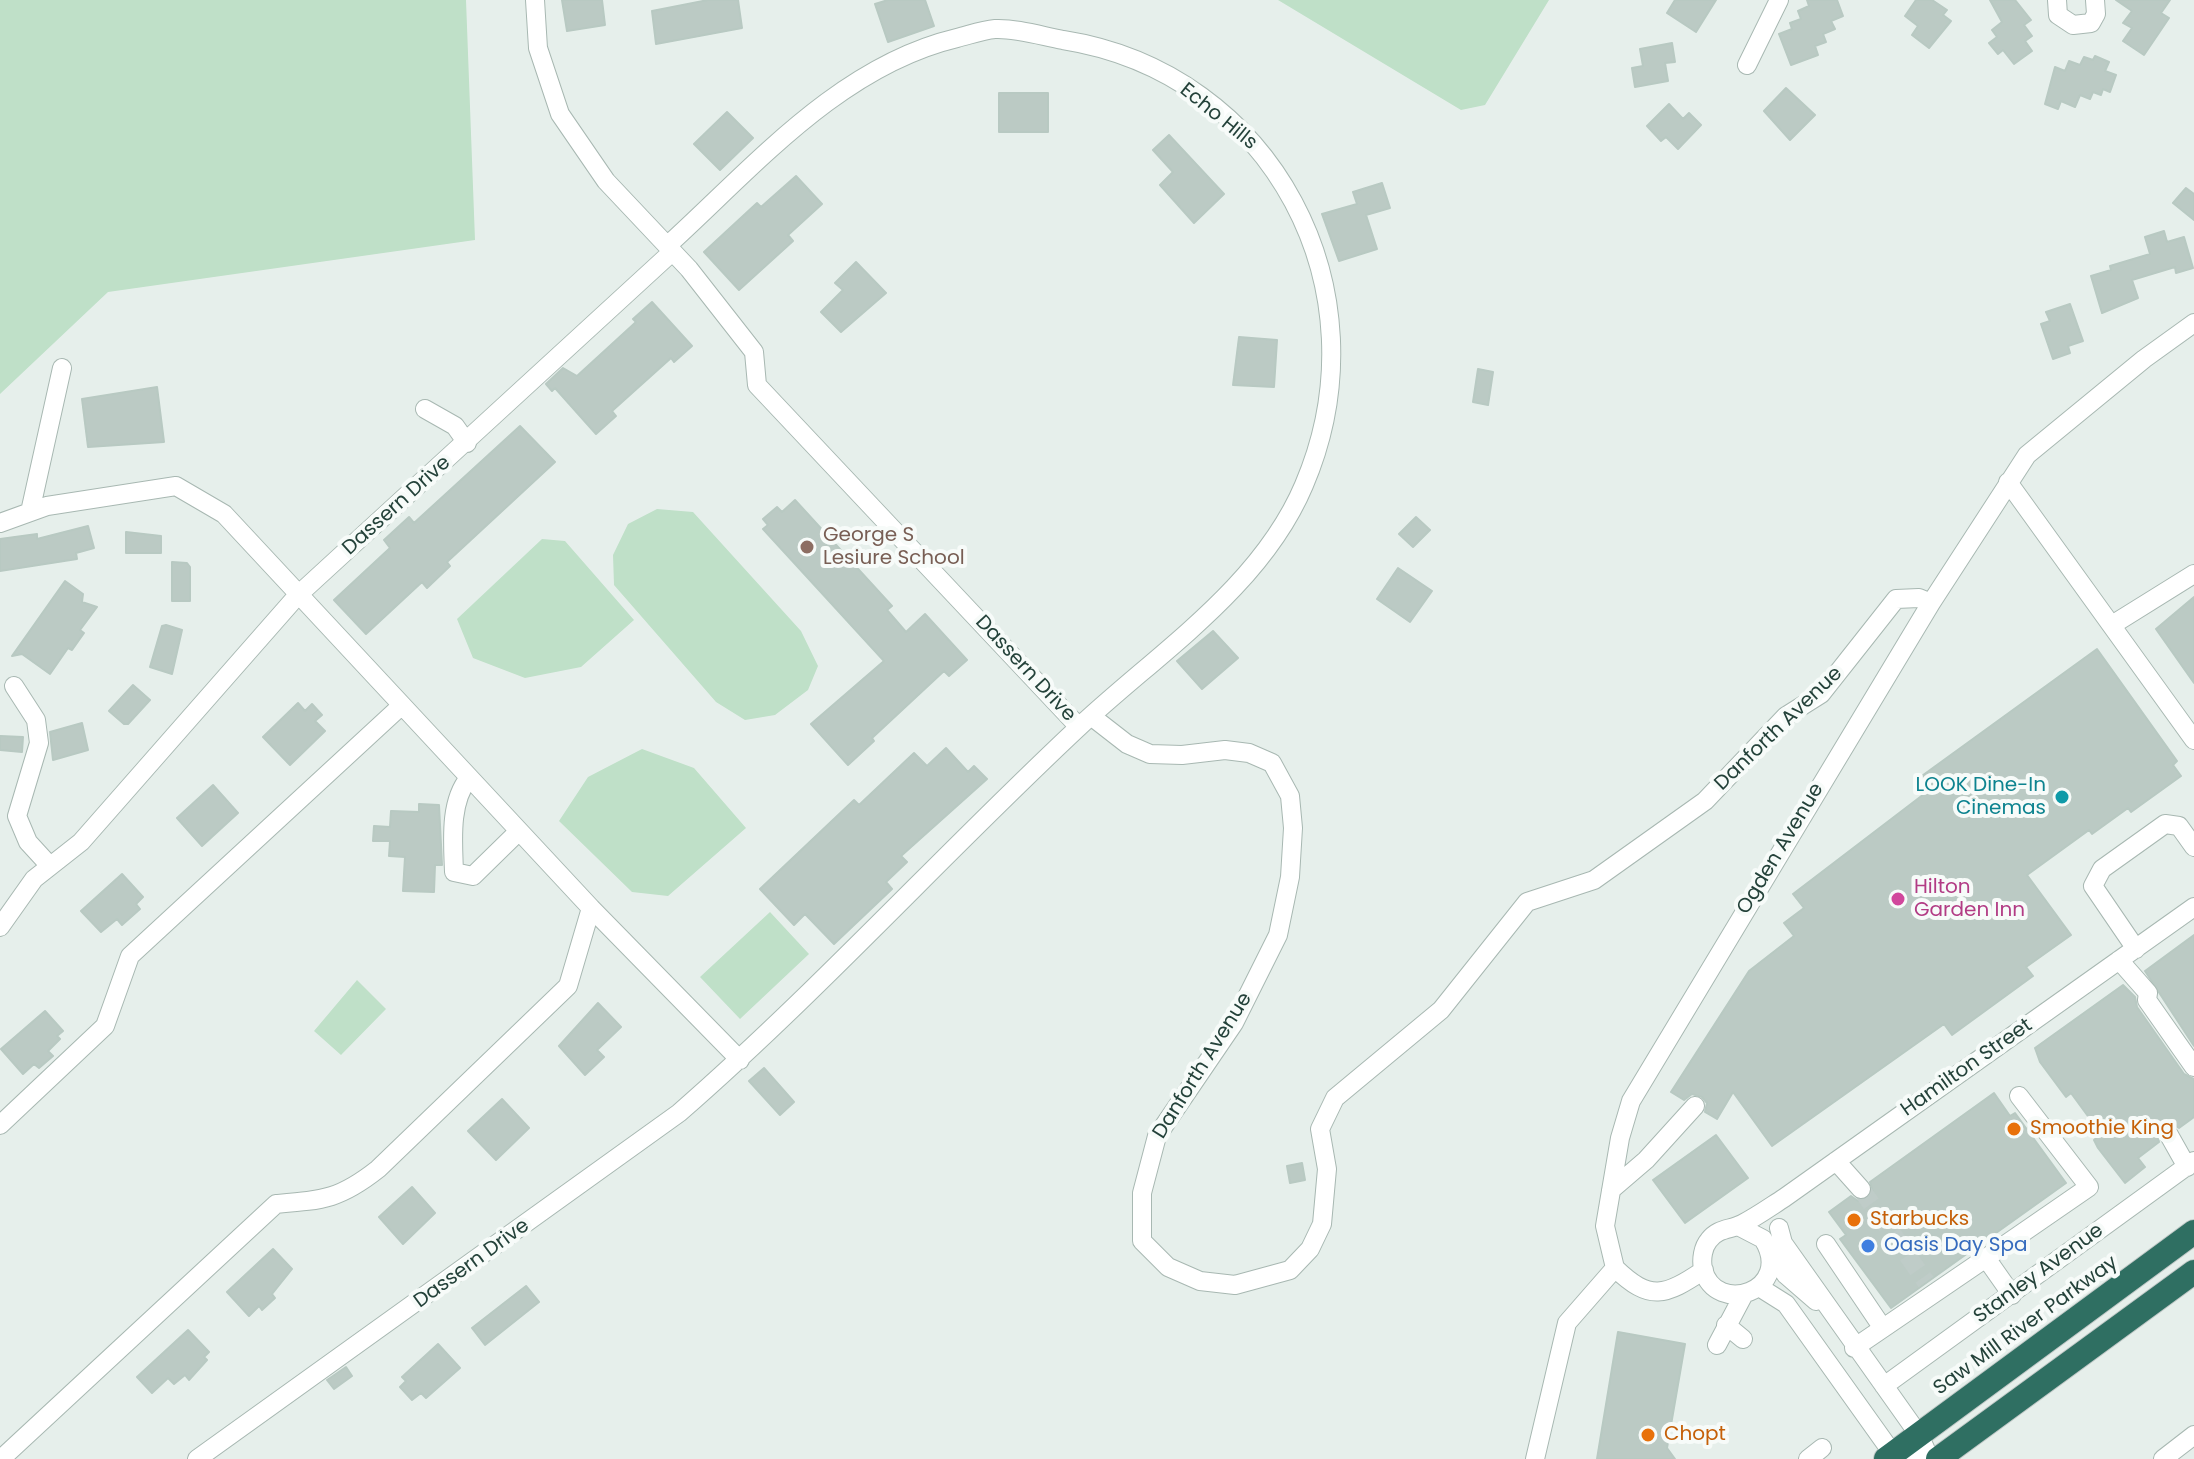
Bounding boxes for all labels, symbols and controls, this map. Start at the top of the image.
street label: Echo Hills [1175,79,1261,155]
street label: Dassern Drive [338,451,456,561]
place label: George S Lesiure School [823,524,965,571]
marker: George S Lesiure School [798,538,816,556]
street label: Dassern Drive [970,611,1080,727]
street label: Danforth Avenue [1710,662,1848,796]
place label: LOOK Dine-In Cinemas [1916,774,2046,821]
street label: Ogden Avenue [1732,779,1830,919]
marker: LOOK Dine-In Cinemas [2053,788,2071,806]
place label: Hilton Garden Inn [1914,876,2025,923]
marker: Hilton Garden Inn [1889,890,1907,908]
street label: Danforth Avenue [1148,988,1258,1144]
street label: Hamilton Street [1897,1014,2037,1122]
place label: Smoothie King [2030,1117,2174,1141]
marker: Smoothie King [2005,1120,2023,1138]
place label: Starbucks [1870,1208,1969,1232]
marker: Starbucks [1845,1211,1863,1229]
street label: Dassern Drive [410,1214,534,1314]
street label: Stanley Avenue [1970,1219,2108,1329]
place label: Oasis Day Spa [1884,1234,2027,1258]
marker: Oasis Day Spa [1859,1237,1877,1255]
street label: Saw Mill River Parkway [1929,1251,2123,1401]
place label: Chopt [1664,1423,1726,1447]
marker: Chopt [1639,1426,1657,1444]

